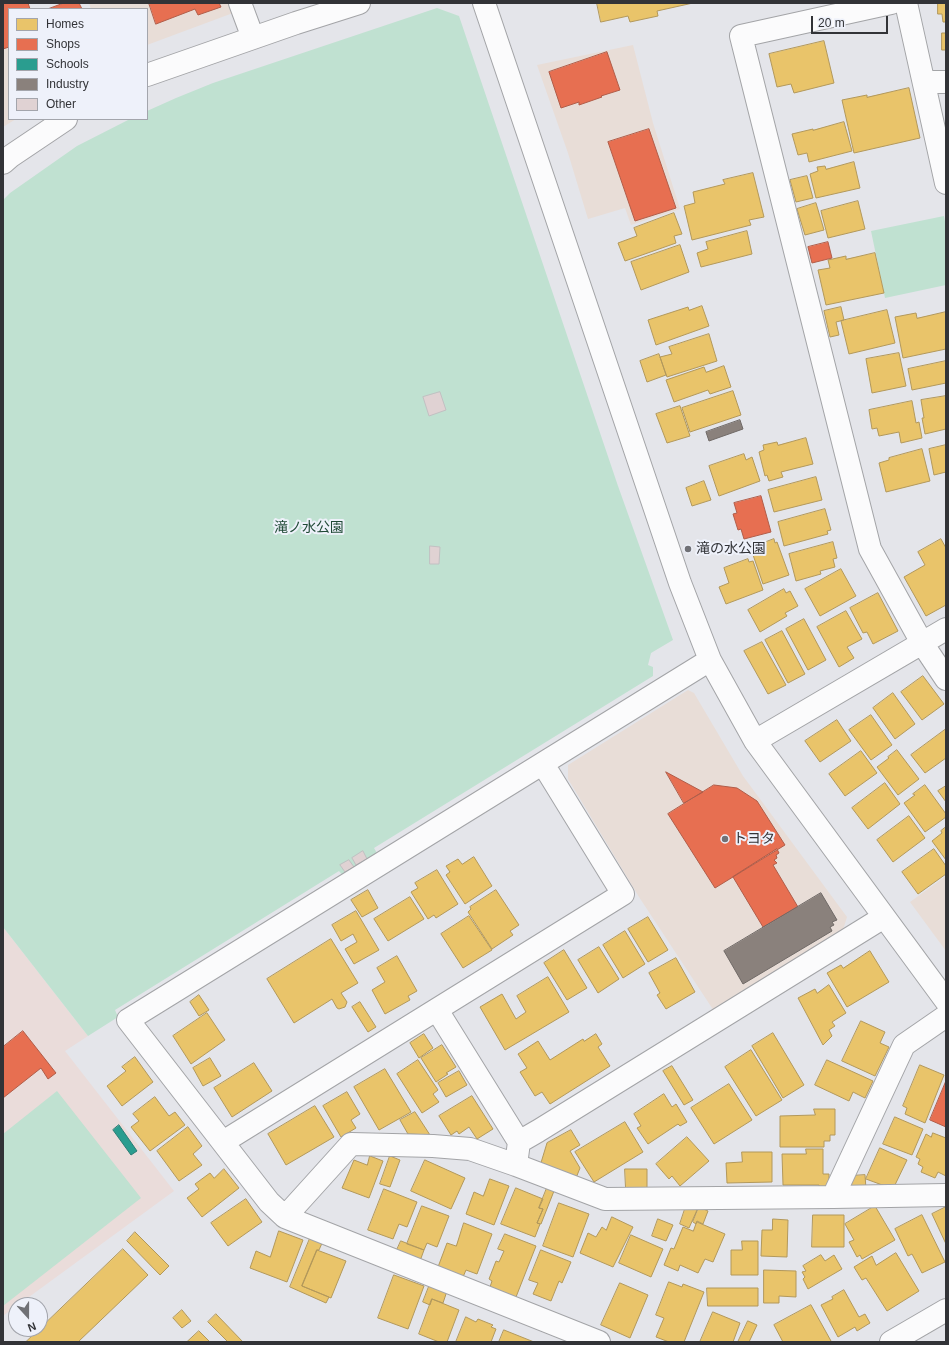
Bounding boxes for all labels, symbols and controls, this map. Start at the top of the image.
legend [8,8,148,120]
scale bar [813,8,890,34]
text: 20 m [818,16,845,30]
text: Homes [46,17,84,31]
text: Shops [46,37,80,51]
text: Schools [46,57,89,71]
text: Industry [46,77,89,91]
text: Other [46,97,76,111]
park label: 滝ノ水公園 [274,520,344,536]
place label: 滝の水公園 [696,541,766,557]
marker: 滝の水公園 [683,544,693,554]
place label: トヨタ [733,831,775,847]
marker: トヨタ [720,834,730,844]
north arrow [8,1297,48,1337]
text: N [26,1320,38,1334]

